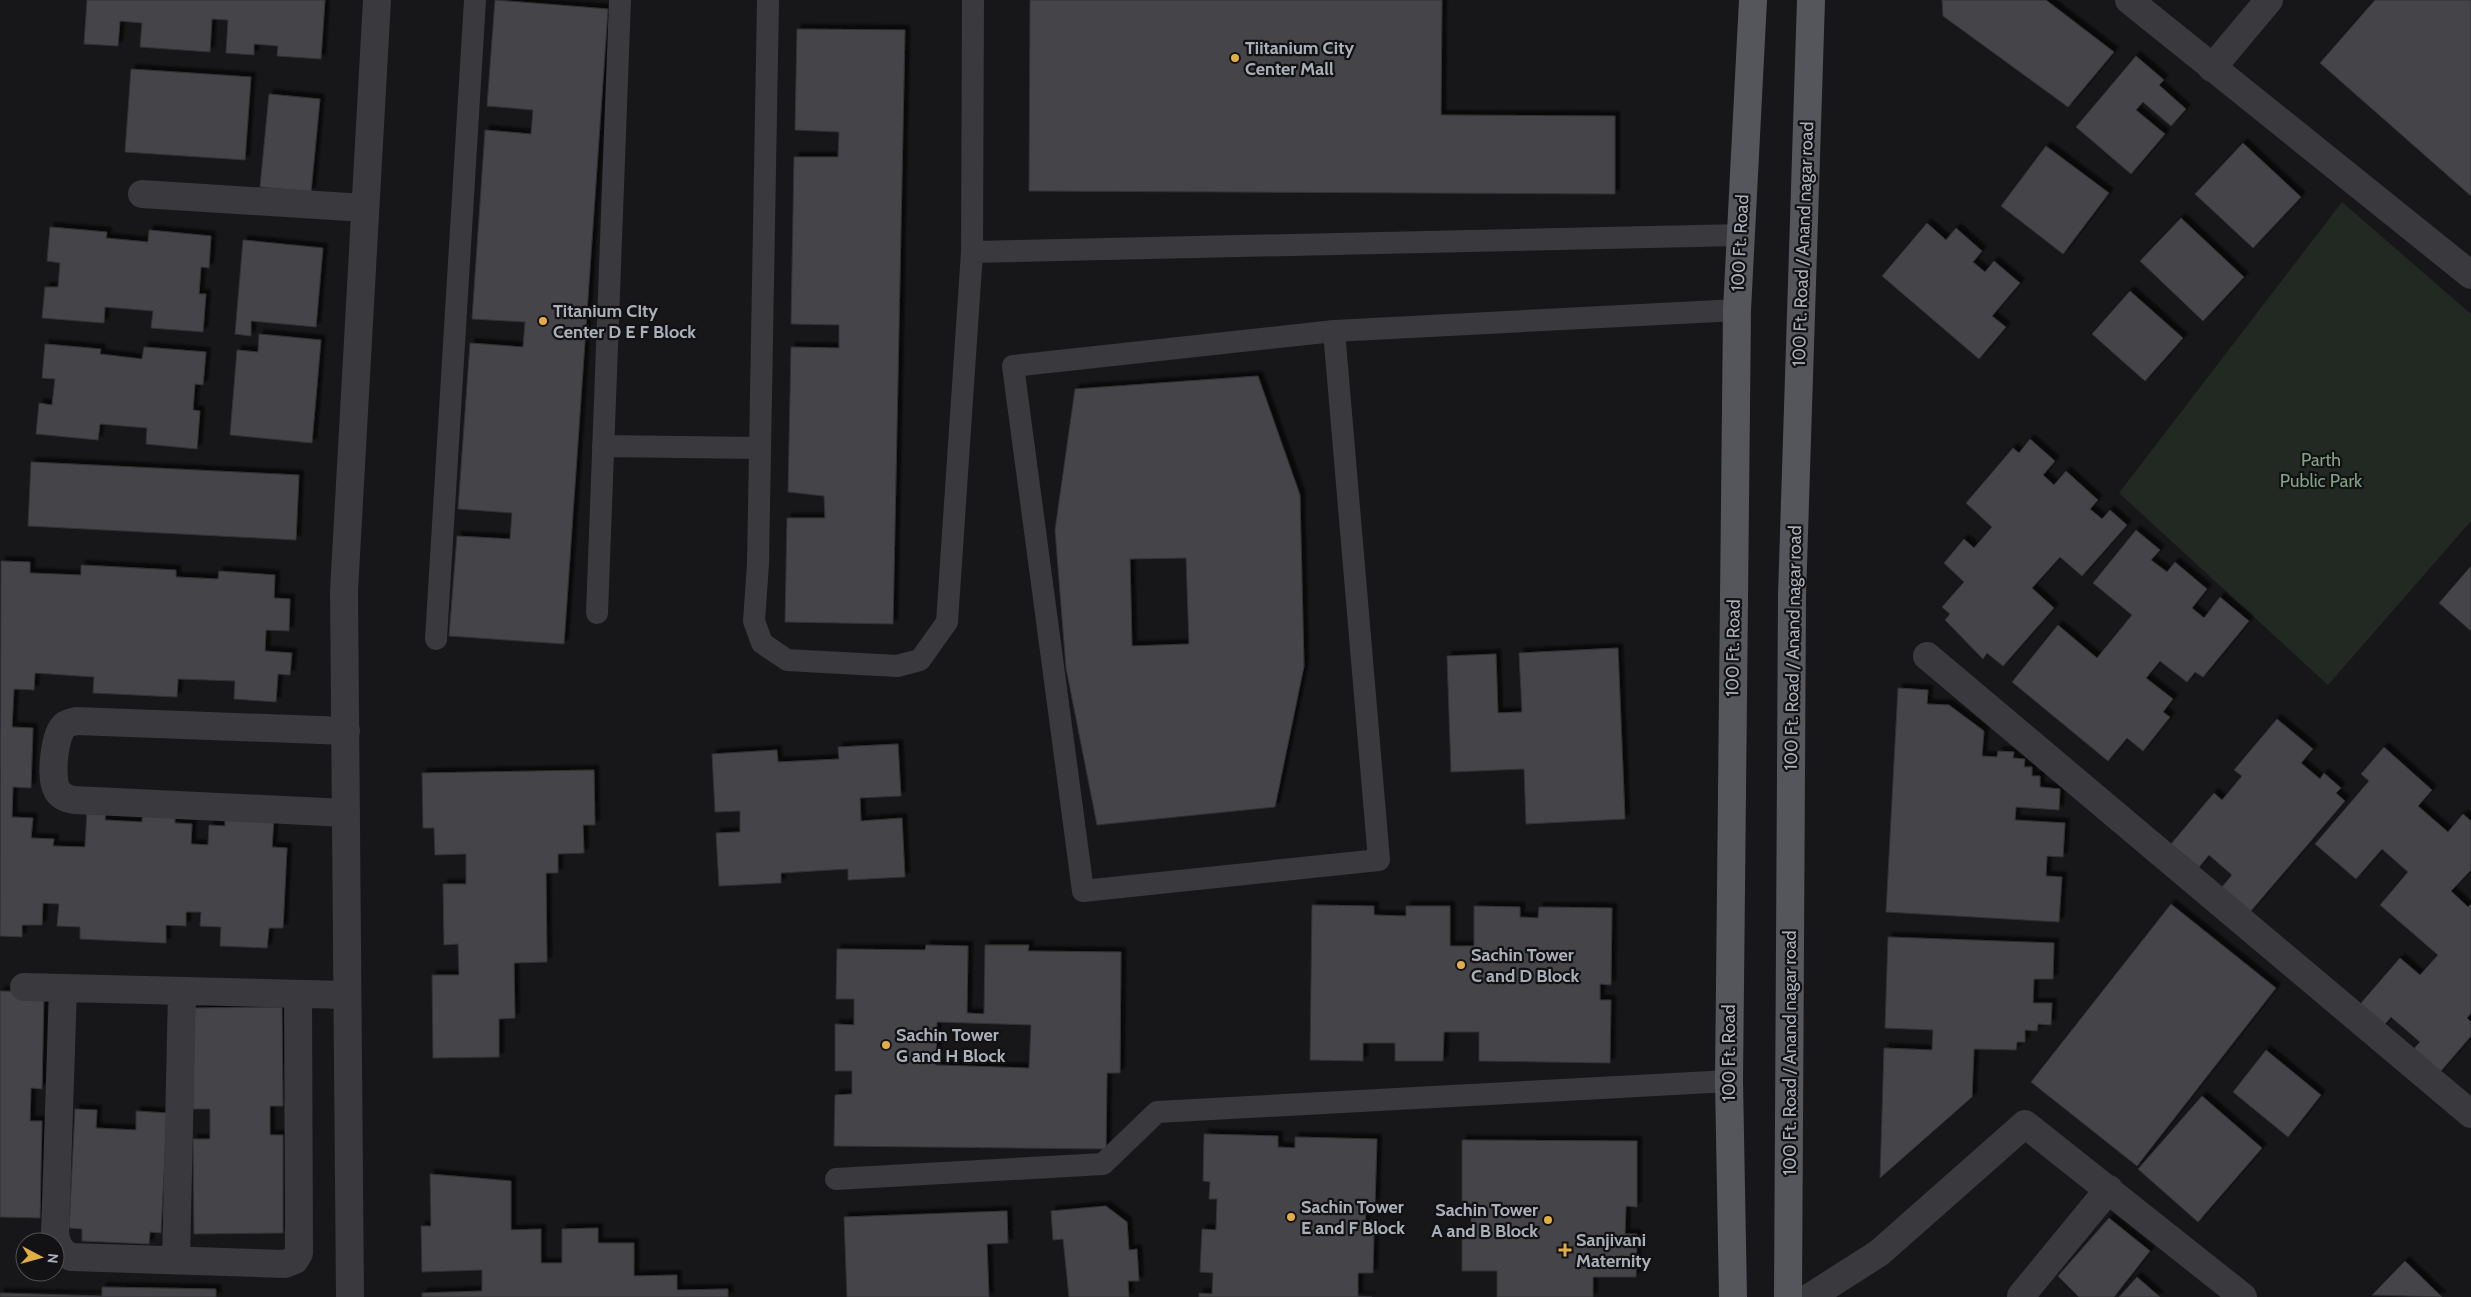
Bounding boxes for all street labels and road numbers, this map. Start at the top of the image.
street label: 100 Ft. Road / Anand nagar road [1788,121,1818,367]
street label: 100 Ft. Road [1726,194,1754,292]
street label: 100 Ft. Road / Anand nagar road [1780,525,1806,771]
street label: 100 Ft. Road [1721,599,1745,697]
street label: 100 Ft. Road / Anand nagar road [1779,930,1801,1176]
street label: 100 Ft. Road [1718,1004,1740,1102]

